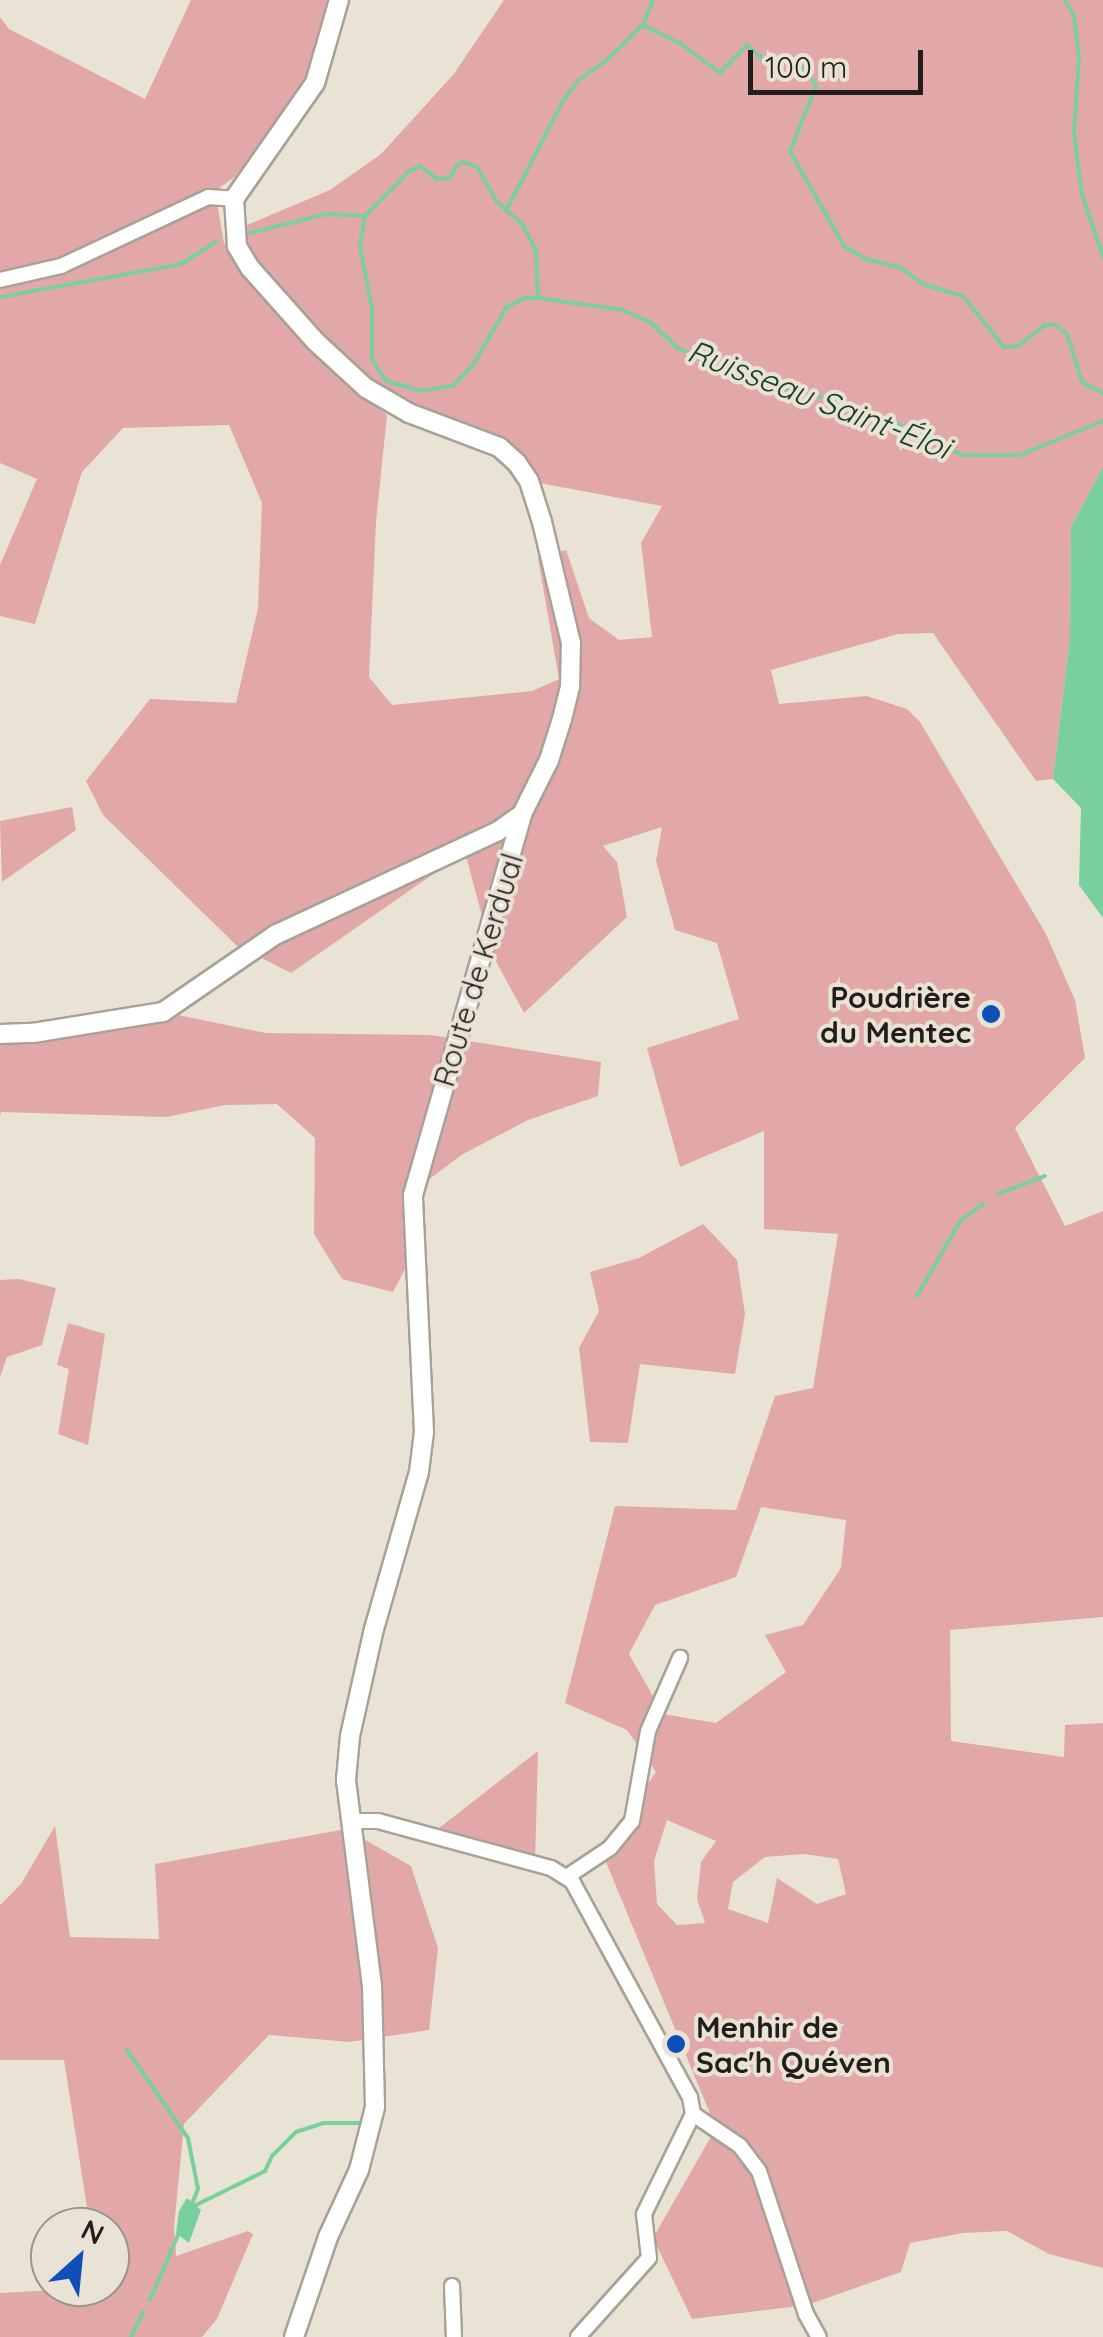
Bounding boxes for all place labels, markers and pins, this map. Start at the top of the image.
place label: Poudrière du Mentec [820,979,971,1050]
marker: Poudrière du Mentec [980,1003,1002,1025]
place label: Menhir de Sac'h Quéven [696,2009,891,2080]
marker: Menhir de Sac'h Quéven [665,2033,687,2055]

